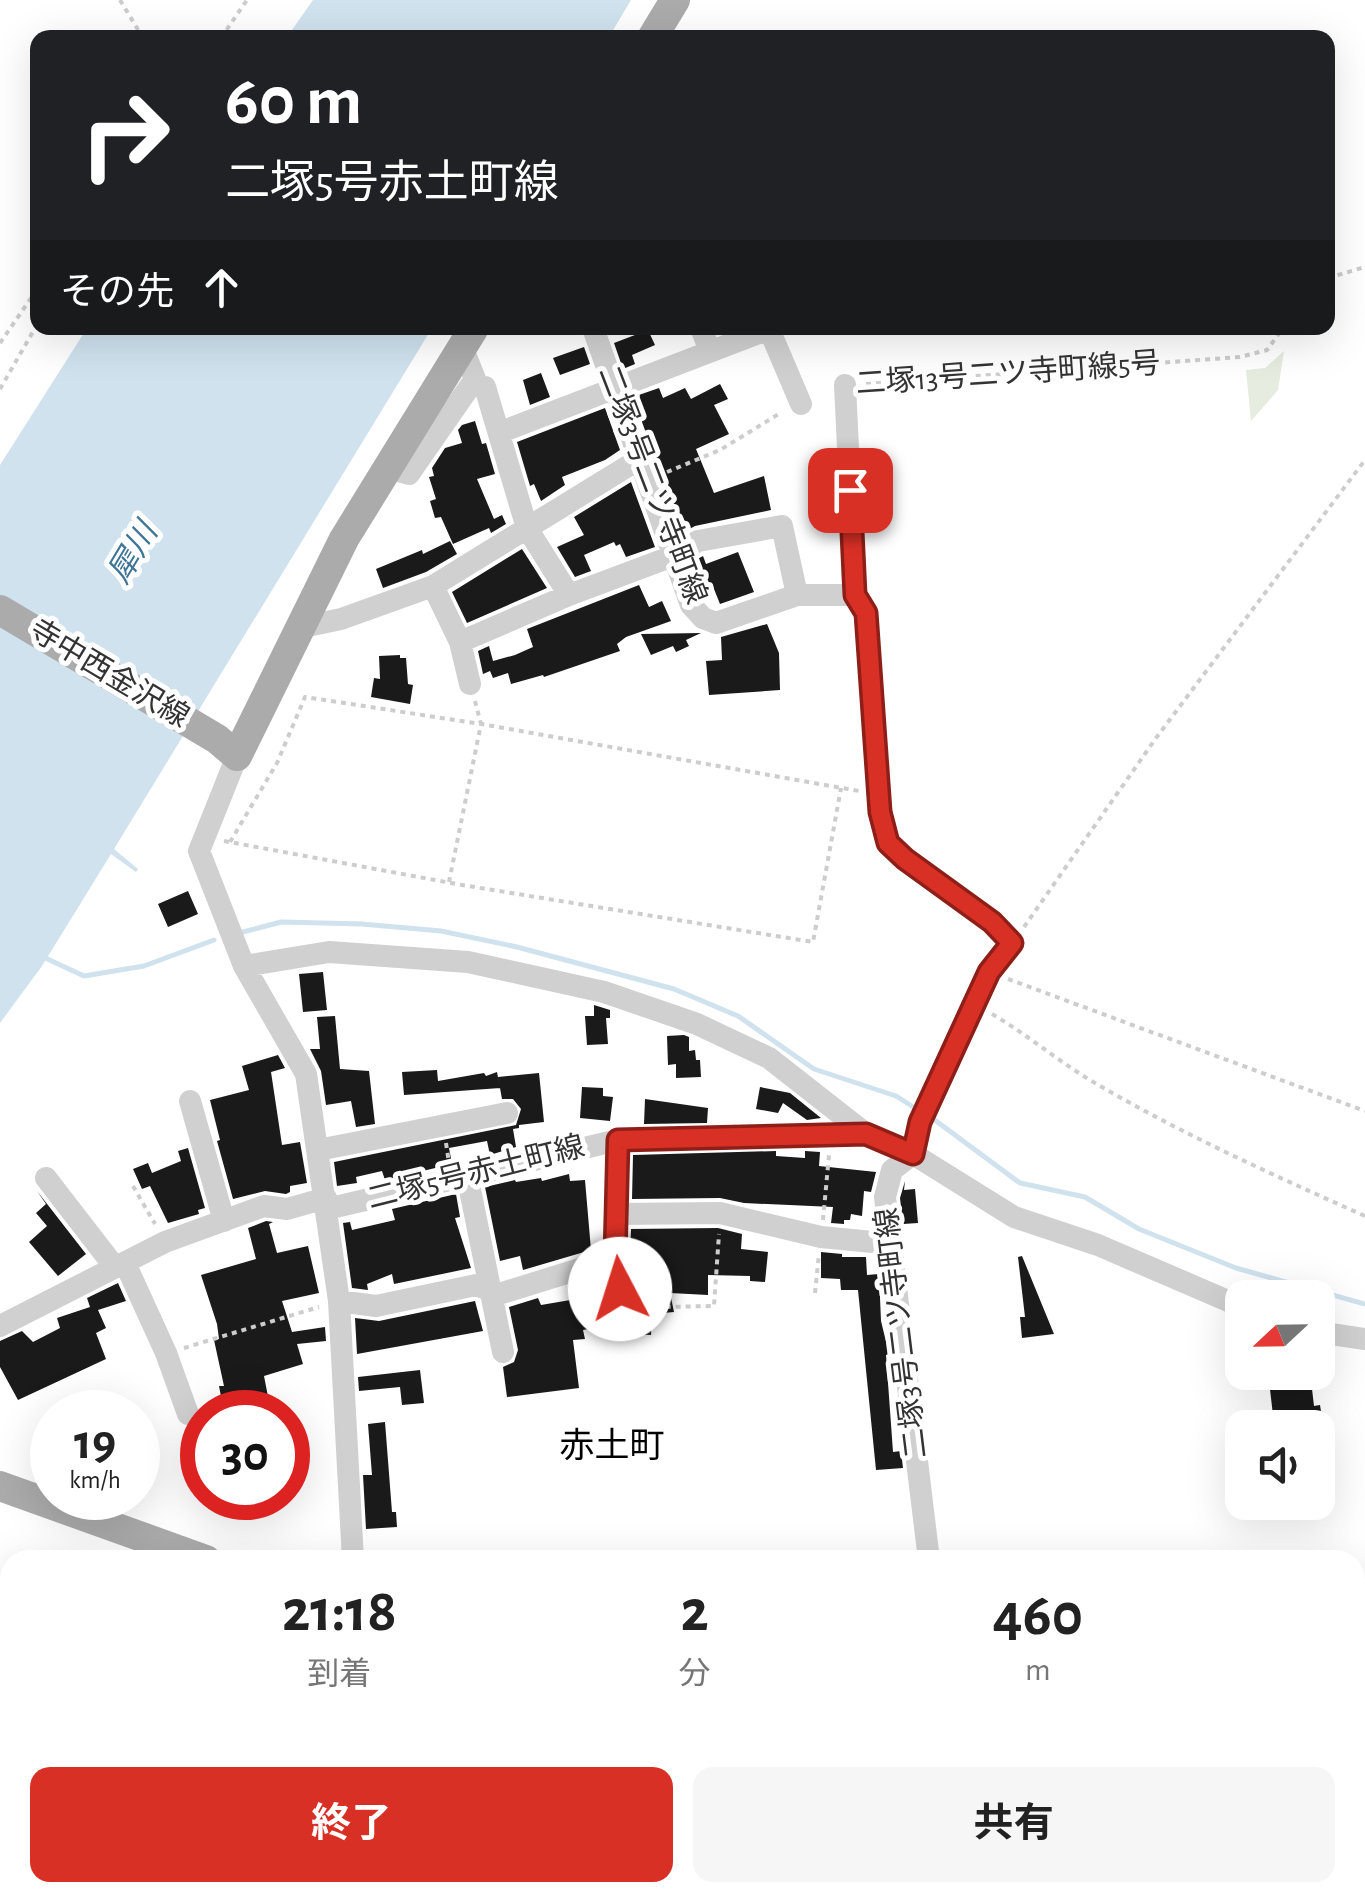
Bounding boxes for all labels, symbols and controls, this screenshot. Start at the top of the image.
text: 60 m [225,67,362,137]
icon: right [60,70,190,200]
text: 二塚5号赤土町線 [225,161,559,206]
icon: ahead [194,260,249,315]
text: その先 [60,274,174,312]
street label: 二塚13号二ツ寺町線5号 [855,346,1161,400]
street label: 二塚3号二ツ寺町線 [593,361,713,608]
pin [808,448,893,533]
icon: arrive [823,463,878,518]
water label: 犀川 [103,515,165,589]
street label: 寺中西金沢線 [24,613,195,733]
street label: 二塚5号赤土町線 [364,1130,588,1214]
street label: 二塚3号二ツ寺町線 [870,1206,932,1460]
position arrow [568,1237,672,1341]
north arrow [1225,1280,1335,1390]
map controls [1225,1280,1335,1520]
speed limit sign: 30 [180,1390,310,1520]
button: sound [1225,1410,1335,1520]
text: 19 [74,1418,116,1468]
district label: 赤土町 [559,1427,665,1464]
text: km/h [69,1468,121,1493]
text: 21:18 [282,1582,397,1642]
text: 2 [681,1582,709,1642]
text: 460 [993,1586,1083,1646]
text: m [1025,1654,1051,1686]
text: 到着 [307,1658,371,1690]
text: 分 [679,1658,711,1690]
button: 終了 [30,1767,673,1882]
button: 共有 [693,1767,1335,1882]

